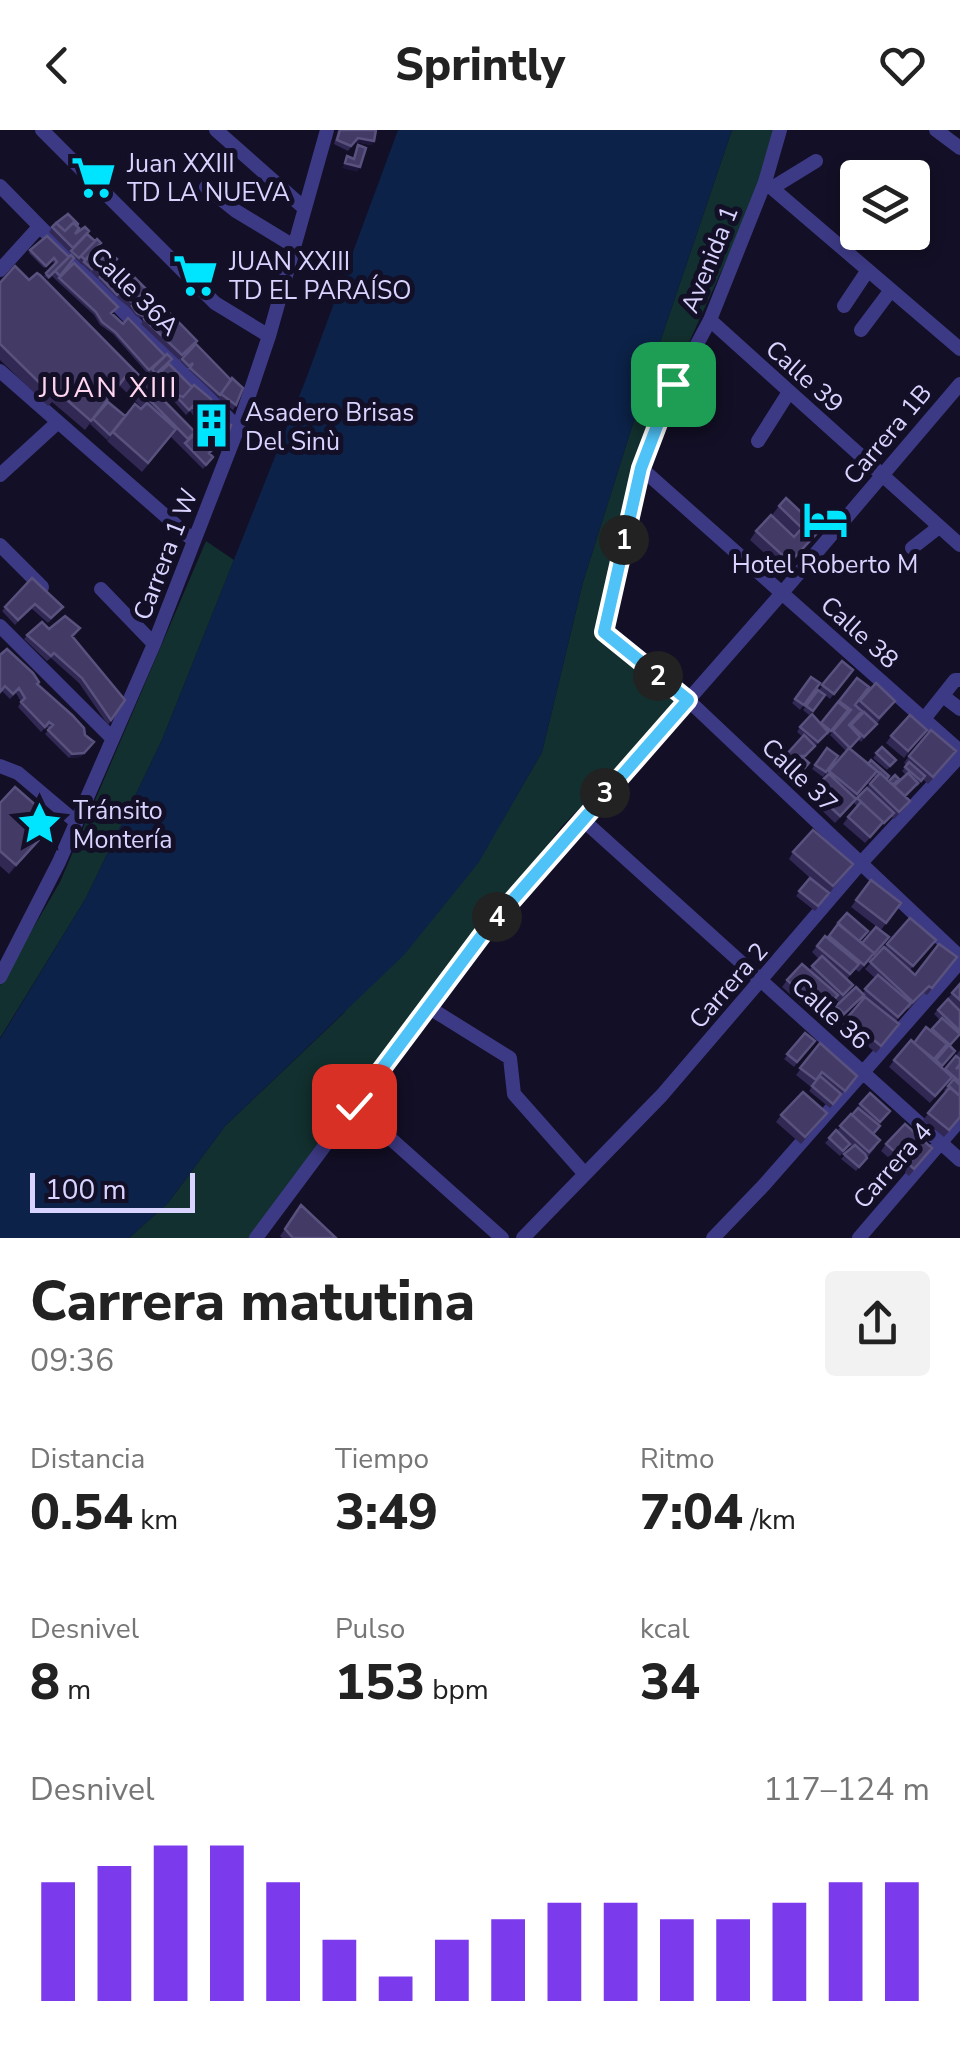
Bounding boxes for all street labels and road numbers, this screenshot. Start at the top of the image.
street label: Avenida 1 [673,201,747,318]
street label: Calle 36A [83,240,186,343]
street label: Calle 39 [758,333,851,421]
street label: Carrera 1B [836,377,940,492]
street label: Carrera 1 W [125,484,207,625]
street label: Calle 38 [813,589,906,677]
street label: Calle 37 [754,731,845,821]
street label: Carrera 2 [682,935,776,1036]
street label: Calle 36 [784,970,877,1058]
street label: Carrera 4 [846,1115,940,1216]

